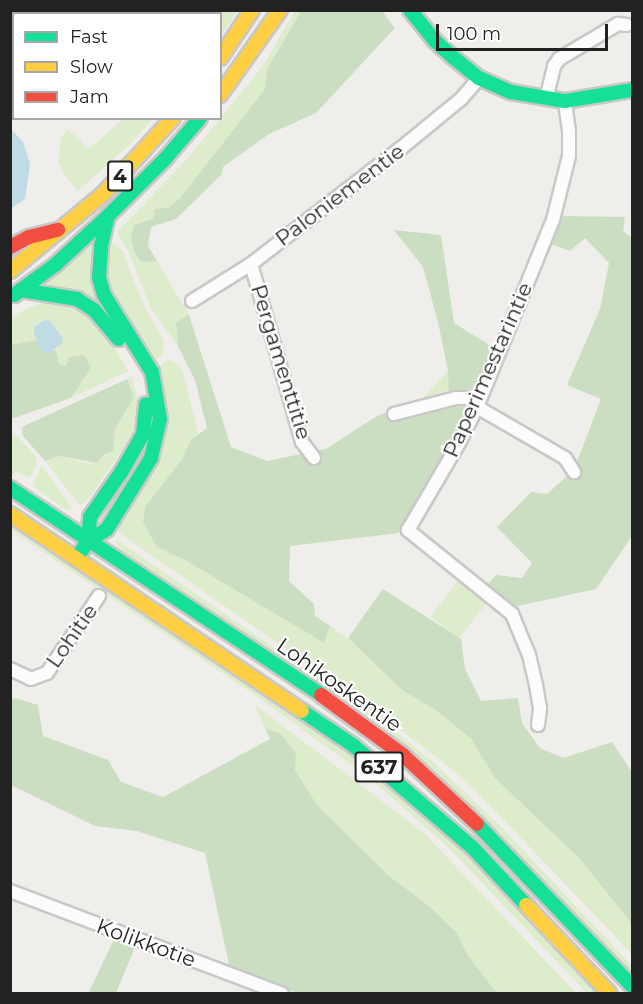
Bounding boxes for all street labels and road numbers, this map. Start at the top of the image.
street label: Paloniementie [271,138,409,252]
road number: 4 [106,159,134,193]
street label: Paperimestarintie [438,279,538,461]
street label: Pergamenttitie [245,281,317,443]
street label: Lohitie [41,599,103,673]
street label: Lohikoskentie [272,633,406,737]
road number: 637 [354,750,404,784]
street label: Kolikkotie [93,913,199,973]

